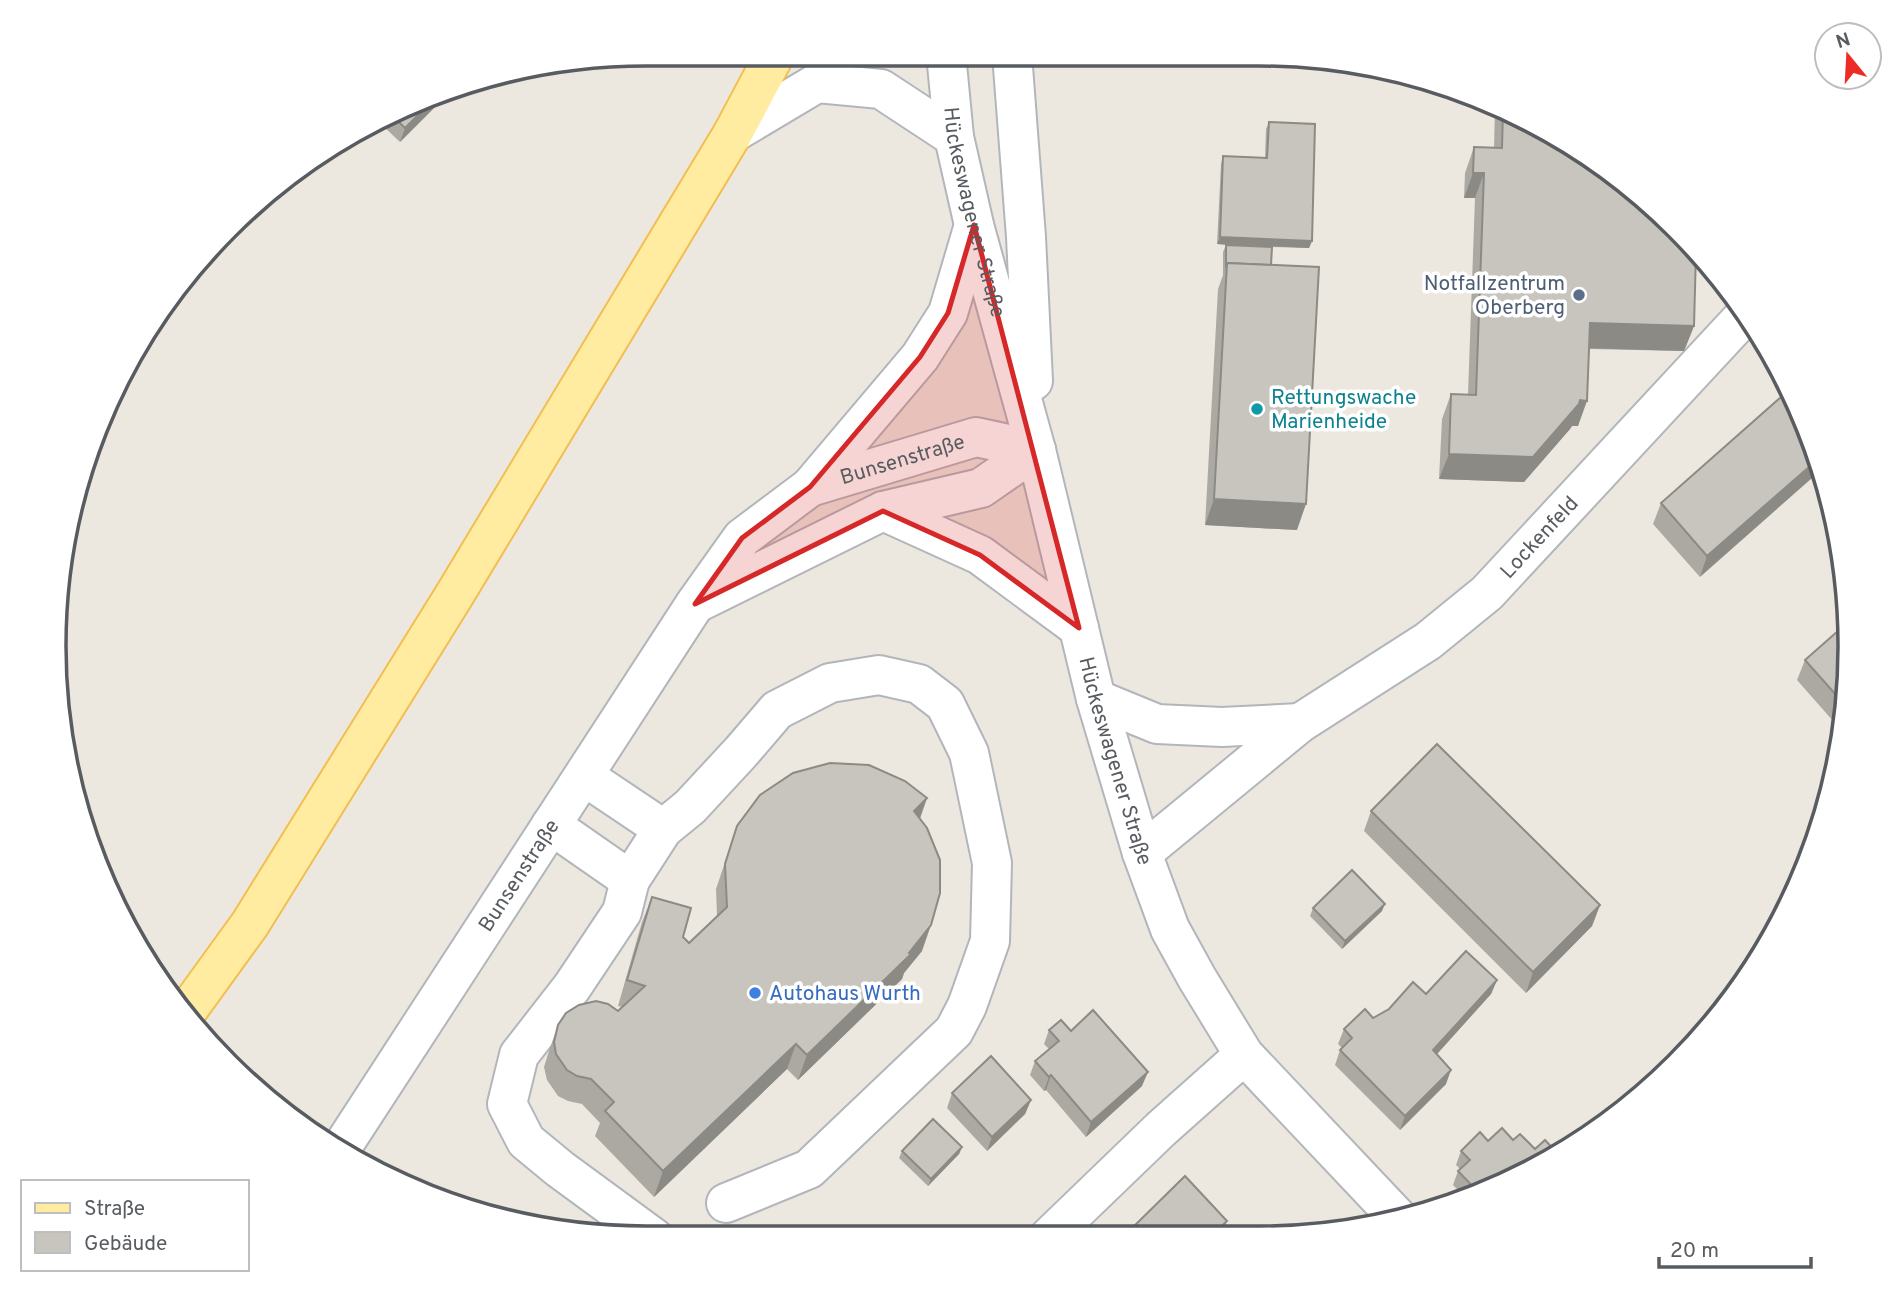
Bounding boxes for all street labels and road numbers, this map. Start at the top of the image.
street label: Hückeswagener Straße [936,106,1011,321]
street label: Bunsenstraße [837,429,968,492]
street label: Lockenfeld [1495,491,1585,585]
street label: Hückeswagener Straße [1071,654,1157,869]
street label: Bunsenstraße [473,815,566,938]

